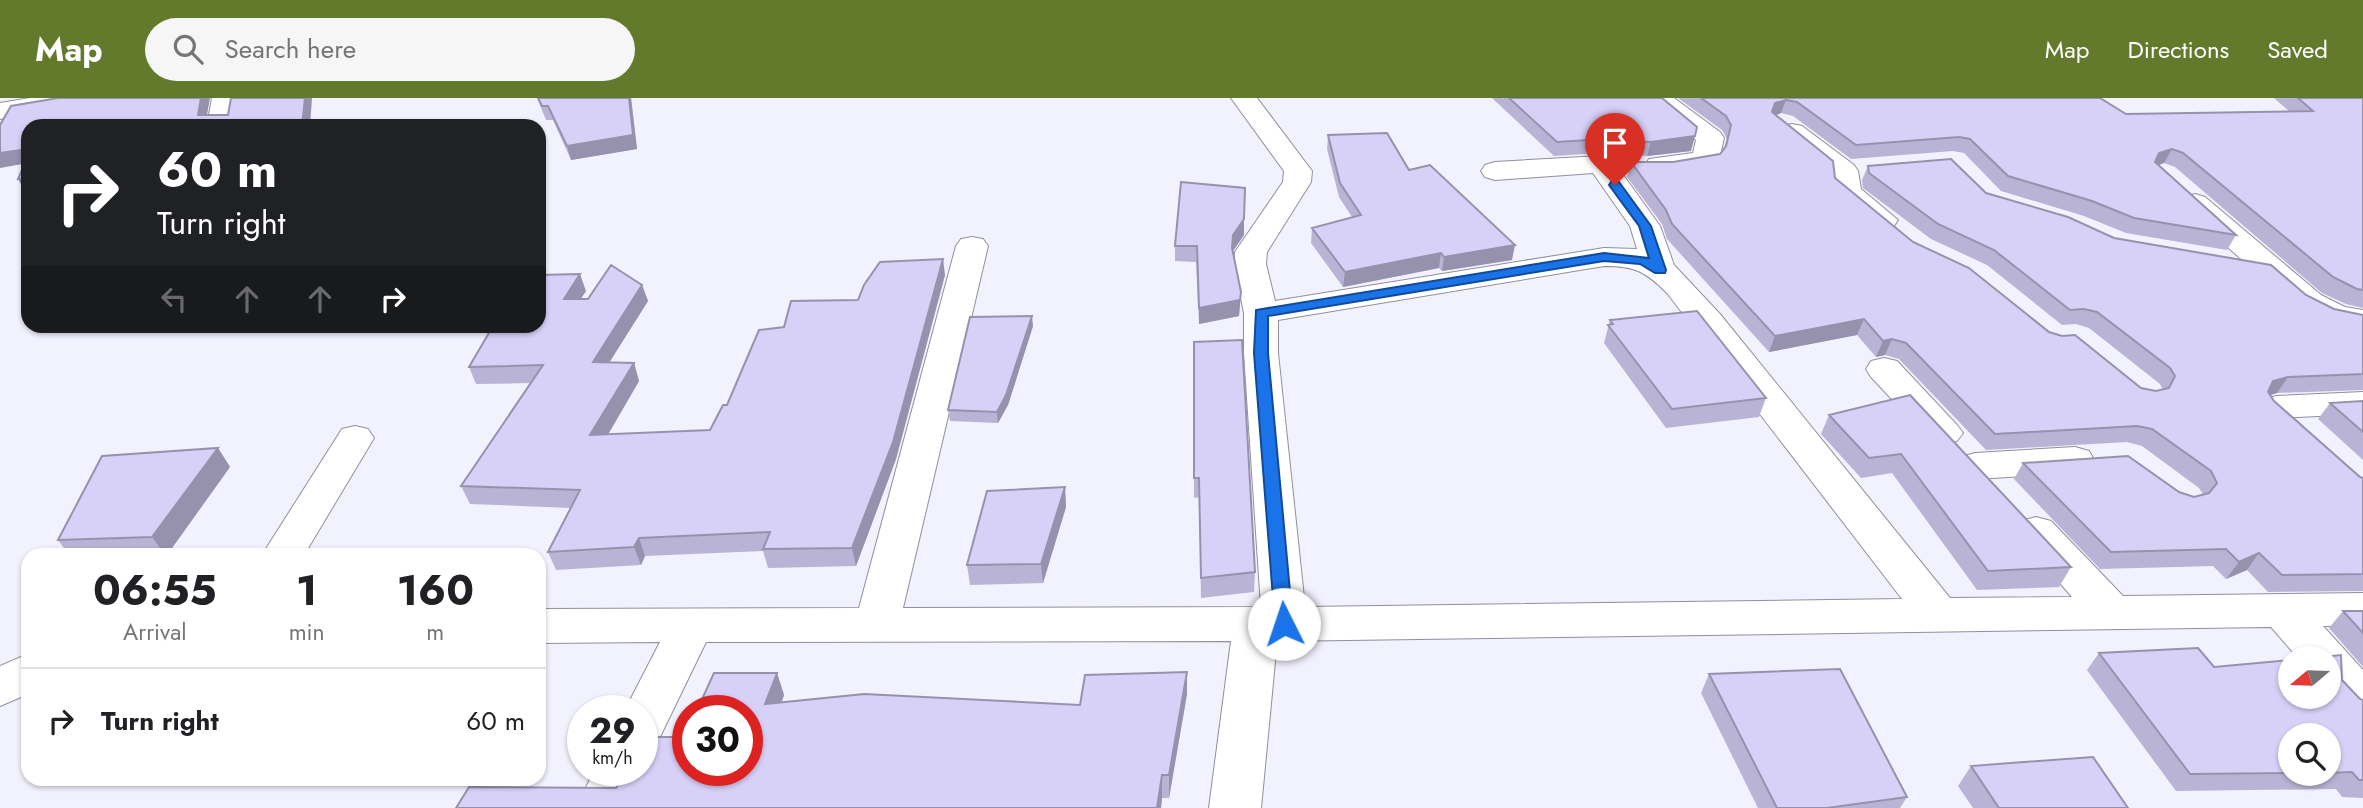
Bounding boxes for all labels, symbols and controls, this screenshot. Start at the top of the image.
search box [145,18,635,81]
text: Map [35,26,103,73]
icon: search [169,30,207,68]
text: Search here [225,30,356,68]
text: Map [2045,32,2090,67]
text: Directions [2128,32,2229,67]
text: Saved [2267,32,2328,67]
pin [1585,113,1645,185]
icon: arrive [1596,124,1634,162]
text: 60 m [157,135,277,205]
icon: right [42,147,133,238]
text: Turn right [157,200,286,246]
icon: left [155,280,193,318]
icon: ahead [228,280,266,318]
icon: ahead [301,280,339,318]
icon: right [374,280,412,318]
text: 06:55 [93,560,217,621]
text: 1 [296,560,317,621]
text: 160 [397,560,474,621]
position arrow [1247,587,1321,661]
text: Arrival [123,615,187,649]
text: min [289,615,325,649]
text: m [426,615,444,649]
north arrow [2278,646,2342,709]
map controls [2278,646,2341,786]
speed limit sign: 30 [672,695,763,786]
icon: right [42,702,80,740]
text: Turn right [101,702,219,740]
text: 60 m [466,702,525,740]
text: 29 [589,706,636,756]
button: search [2278,723,2341,786]
text: km/h [592,745,633,771]

